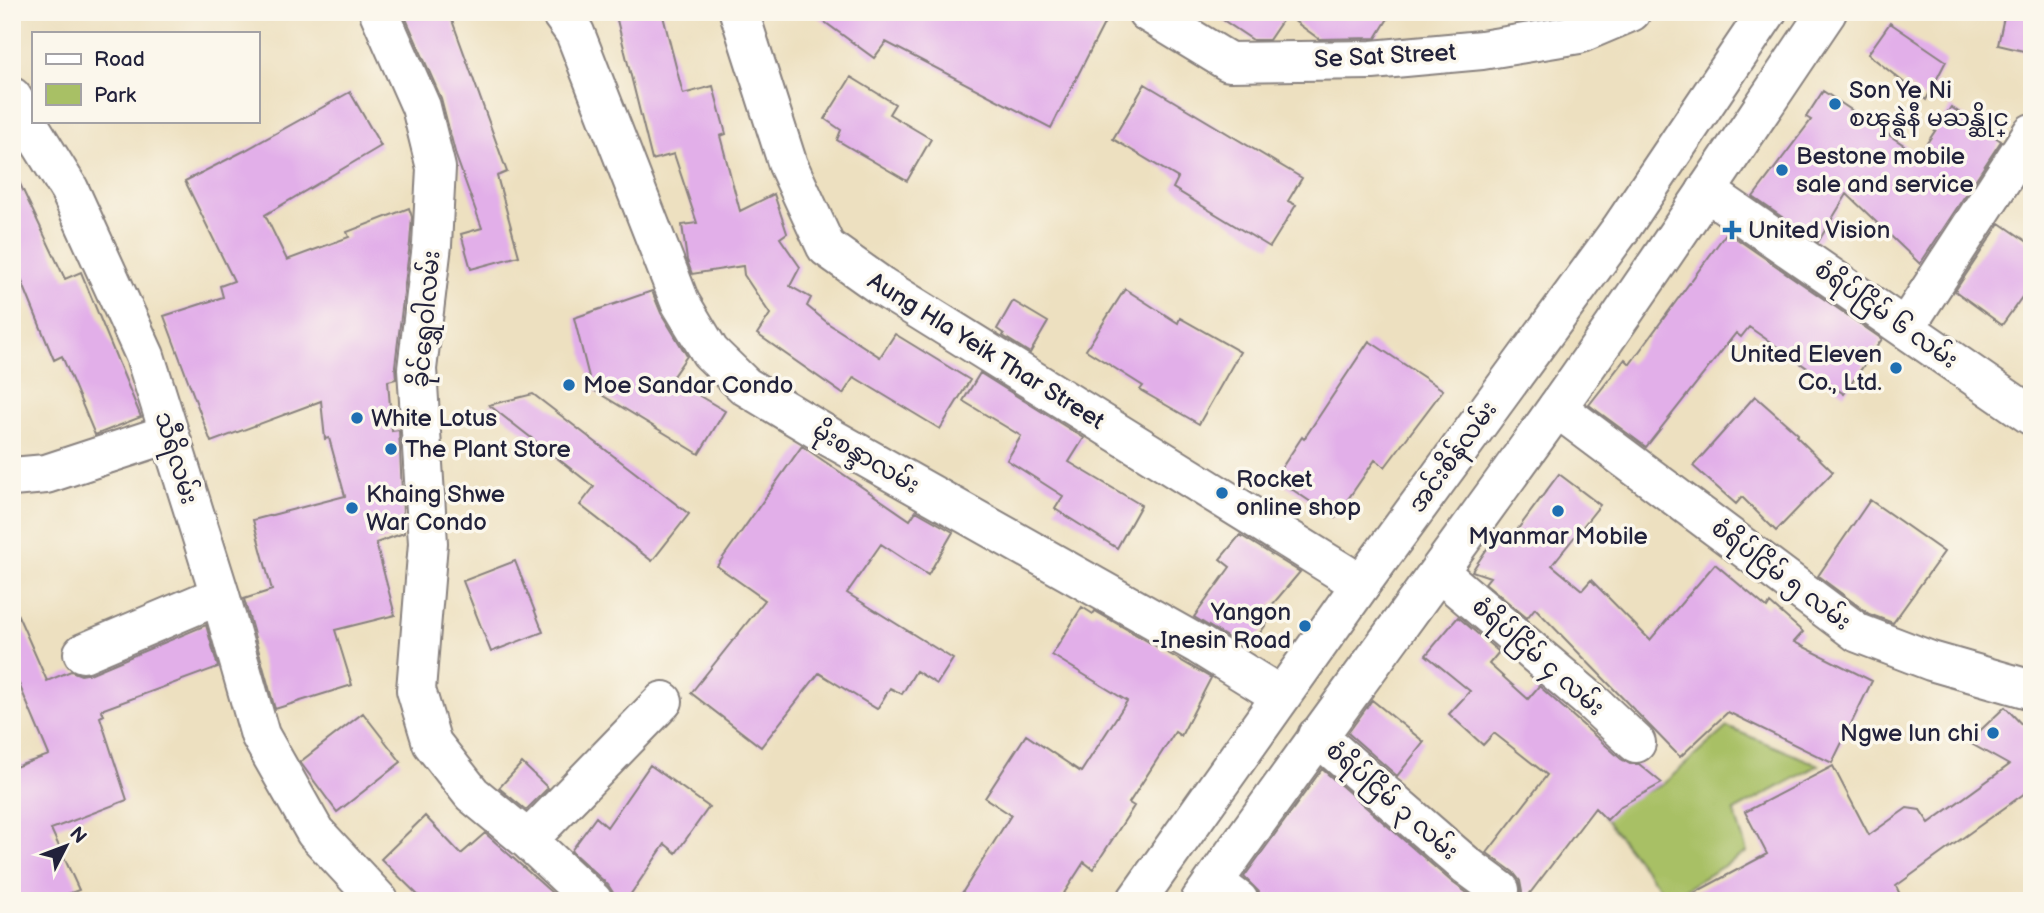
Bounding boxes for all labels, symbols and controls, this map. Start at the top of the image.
legend [32,32,259,122]
street label: Se Sat Street [1313,38,1457,74]
text: Road [94,47,145,72]
place label: Son Ye Ni စၾန္ရဲနီ မႀန္ဆိုင္ [1849,76,2009,137]
text: Park [94,83,137,108]
marker: Son Ye Ni စၾန္ရဲနီ မႀန္ဆိုင္ [1827,96,1843,112]
place label: Bestone mobile sale and service [1796,142,1974,199]
marker: Bestone mobile sale and service [1774,162,1790,178]
place label: United Vision [1748,216,1890,245]
marker: United Vision [1722,220,1742,240]
street label: ခိုင်ရွှေဝါလမ်း [404,249,450,389]
street label: စံရိပ်ငြိမ် ၆ လမ်း [1807,253,1964,378]
street label: Aung Hla Yeik Thar Street [862,266,1110,436]
place label: United Eleven Co., Ltd. [1730,340,1882,397]
marker: United Eleven Co., Ltd. [1888,360,1904,376]
place label: Moe Sandar Condo [583,371,793,400]
marker: Moe Sandar Condo [561,377,577,393]
street label: အင်းစိန်လမ်း [1401,394,1506,521]
place label: White Lotus [371,404,497,433]
street label: သီရိလမ်း [144,408,206,509]
marker: White Lotus [349,410,365,426]
street label: မိုးစန္ဒာလမ်း [805,414,925,504]
place label: The Plant Store [405,435,571,464]
marker: The Plant Store [383,441,399,457]
place label: Rocket online shop [1236,465,1361,522]
place label: Khaing Shwe War Condo [366,480,505,537]
marker: Rocket online shop [1214,485,1230,501]
marker: Khaing Shwe War Condo [344,500,360,516]
marker: Myanmar Mobile [1550,503,1566,519]
street label: စံရိပ်ငြိမ် ၅ လမ်း [1703,512,1858,640]
place label: Myanmar Mobile [1468,522,1648,551]
street label: စံရိပ်ငြိမ် ၄ လမ်း [1463,590,1611,725]
place label: Yangon -Inesin Road [1151,598,1291,655]
marker: Yangon -Inesin Road [1297,618,1313,634]
place label: Ngwe lun chi [1840,719,1979,748]
marker: Ngwe lun chi [1985,725,2001,741]
street label: စံရိပ်ငြိမ် ၃ လမ်း [1317,734,1465,869]
north arrow [32,811,102,881]
text: N [64,823,91,849]

